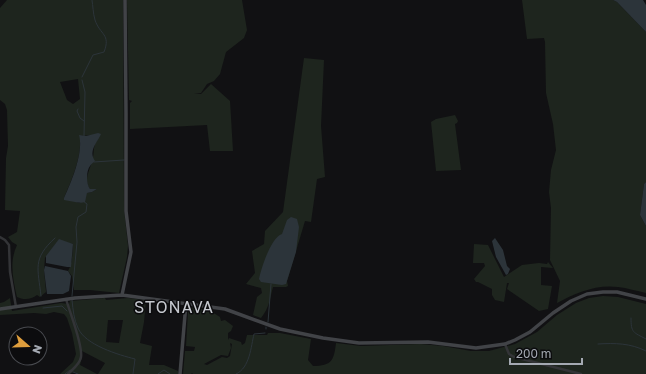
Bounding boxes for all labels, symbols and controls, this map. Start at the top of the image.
district label: STONAVA [134,297,214,317]
north arrow [8,326,48,366]
scale bar [510,340,582,366]
text: N [30,343,45,356]
text: 200 m [516,346,551,361]

